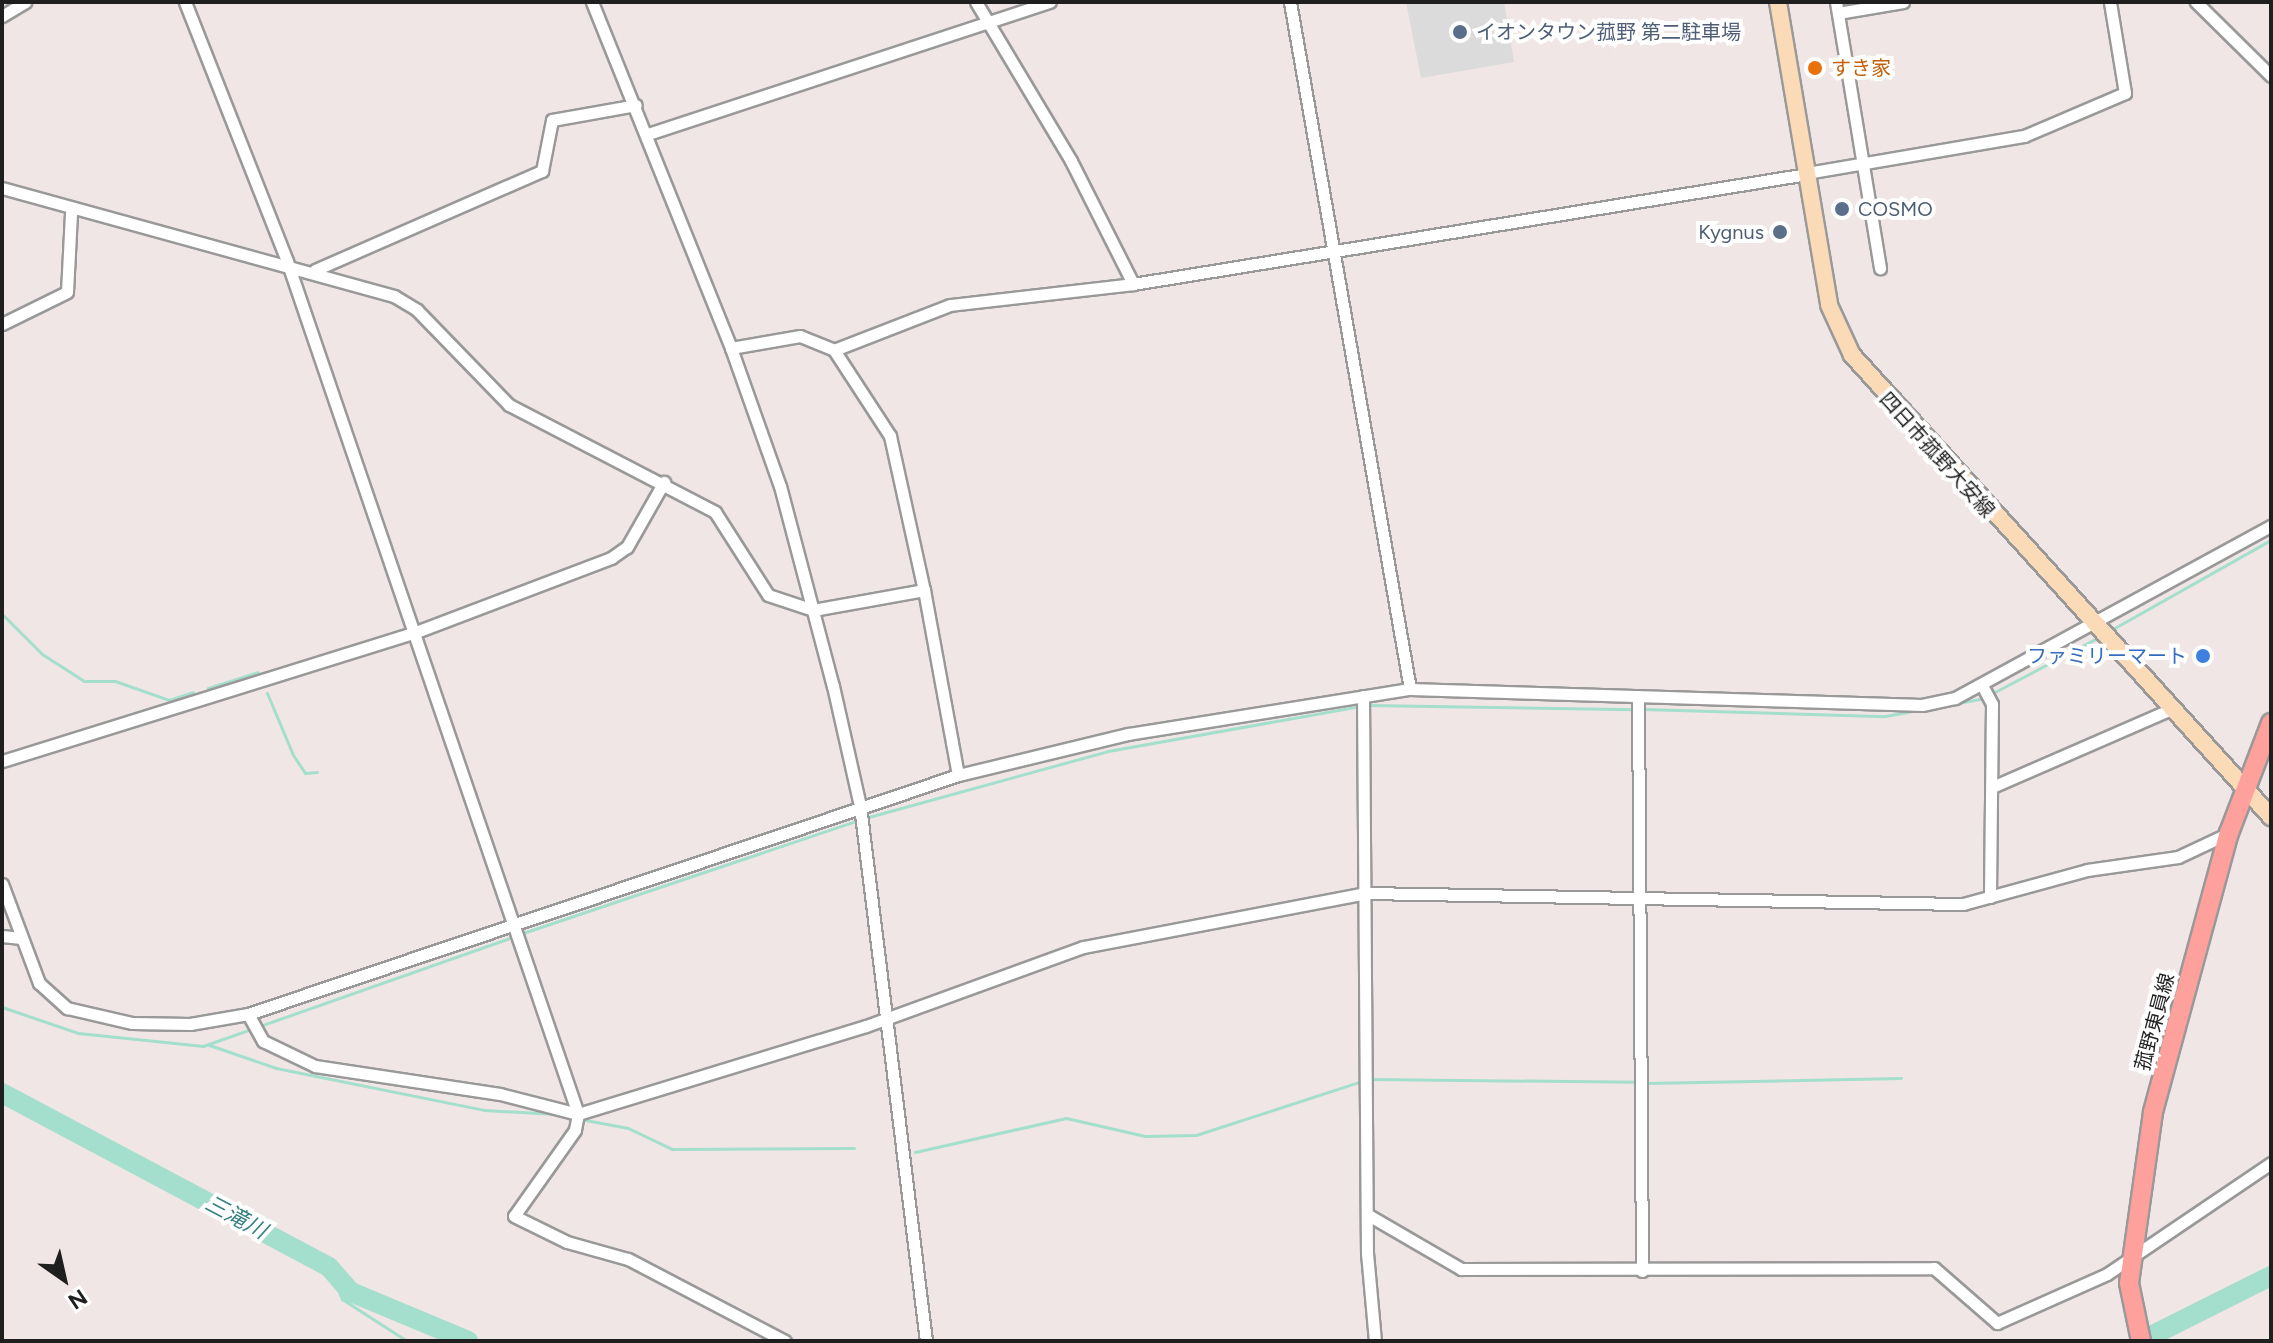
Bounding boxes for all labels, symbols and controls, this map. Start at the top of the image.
place label: イオンタウン菰野 第二駐車場 [1476,20,1741,44]
marker: イオンタウン菰野 第二駐車場 [1451,23,1469,41]
place label: すき家 [1831,56,1891,80]
marker: すき家 [1806,59,1824,77]
place label: COSMO [1858,197,1933,221]
marker: COSMO [1833,200,1851,218]
place label: Kygnus [1698,220,1764,244]
marker: Kygnus [1771,223,1789,241]
street label: 四日市菰野大安線 [1875,388,1999,522]
place label: ファミリーマート [2027,644,2187,668]
marker: ファミリーマート [2194,647,2212,665]
street label: 菰野東員線 [2130,971,2180,1073]
water label: 三滝川 [201,1190,271,1244]
north arrow [24,1239,104,1319]
text: N [63,1283,92,1315]

